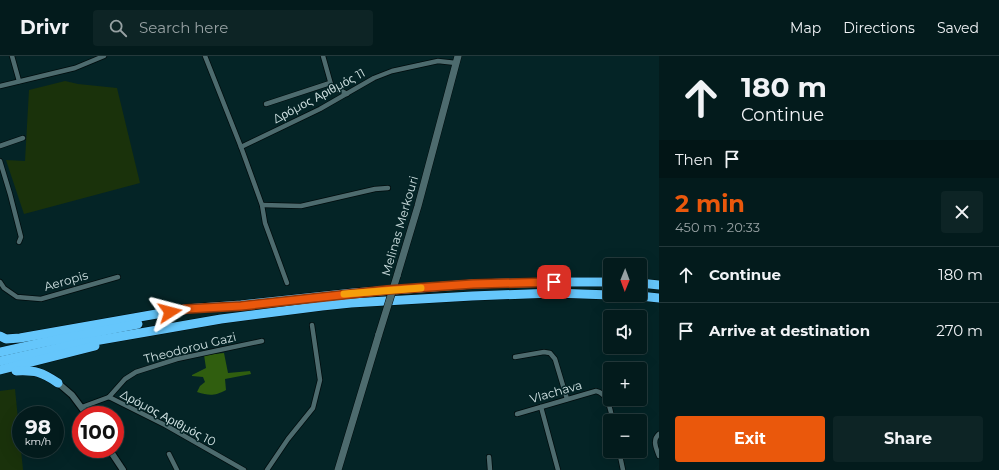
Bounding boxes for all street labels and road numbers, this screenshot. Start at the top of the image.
street label: Δρόμος Αριθμός 11 [270,65,368,126]
street label: Melinas Merkouri [378,174,421,278]
street label: Aeropis [42,267,90,294]
street label: Theodorou Gazi [142,329,238,366]
street label: Vlachava [528,377,584,406]
street label: Δρόμος Αριθμός 10 [118,386,219,449]

